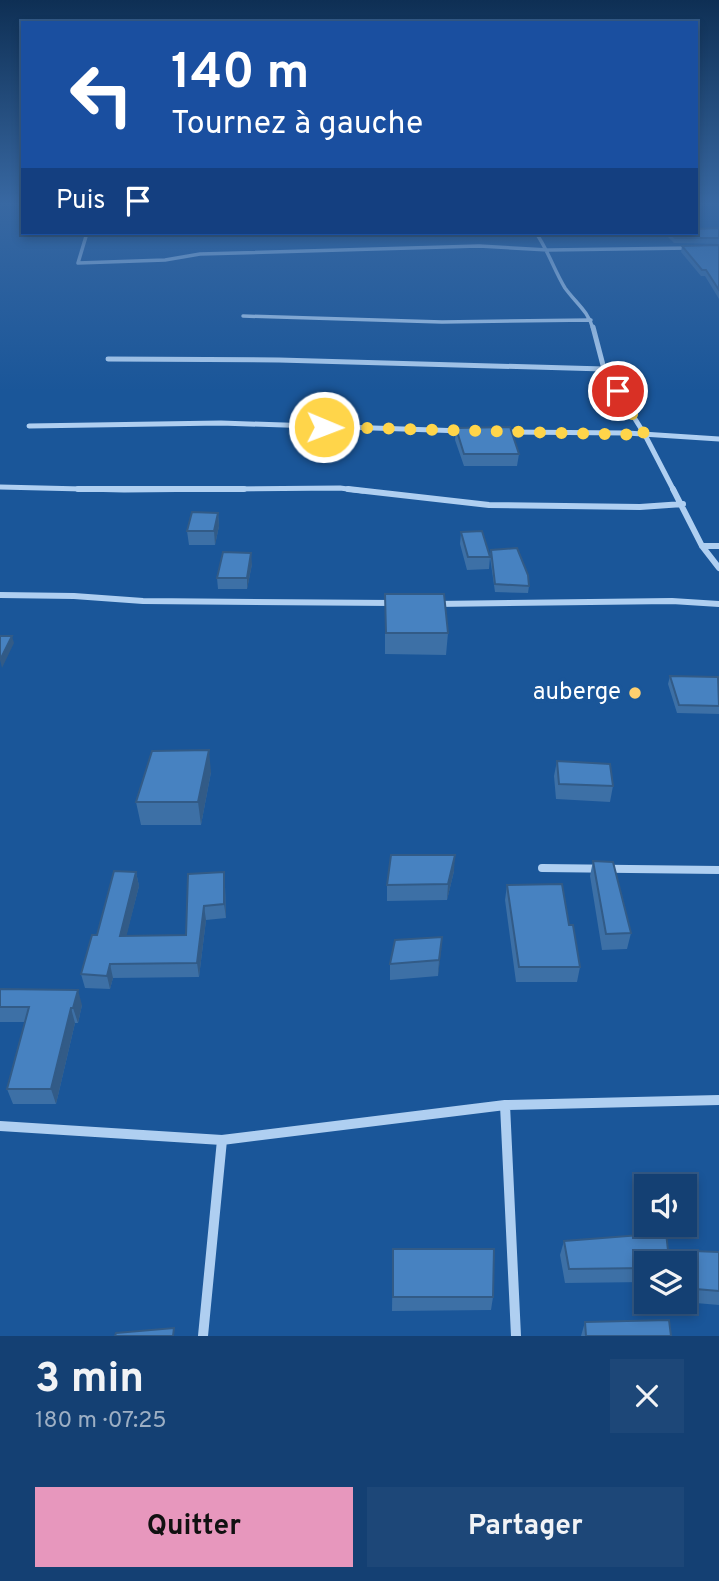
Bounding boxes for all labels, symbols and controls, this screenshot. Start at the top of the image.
text: 140 m [171,44,310,106]
icon: left [56,49,147,140]
text: Tournez à gauche [171,105,423,145]
icon: arrive [119,182,157,220]
text: Puis [56,185,105,218]
pin [588,361,648,421]
icon: arrive [599,372,637,410]
position arrow [287,390,361,464]
place label: auberge [533,678,621,708]
marker: auberge [627,685,643,701]
map controls [634,1174,697,1314]
button: sound [634,1174,697,1237]
button: layers [634,1251,697,1314]
text: 3 min [35,1354,144,1407]
button: close [610,1359,684,1433]
text: 180 m · 07:25 [35,1407,167,1436]
button: Quitter [35,1487,353,1567]
button: Partager [367,1487,684,1567]

